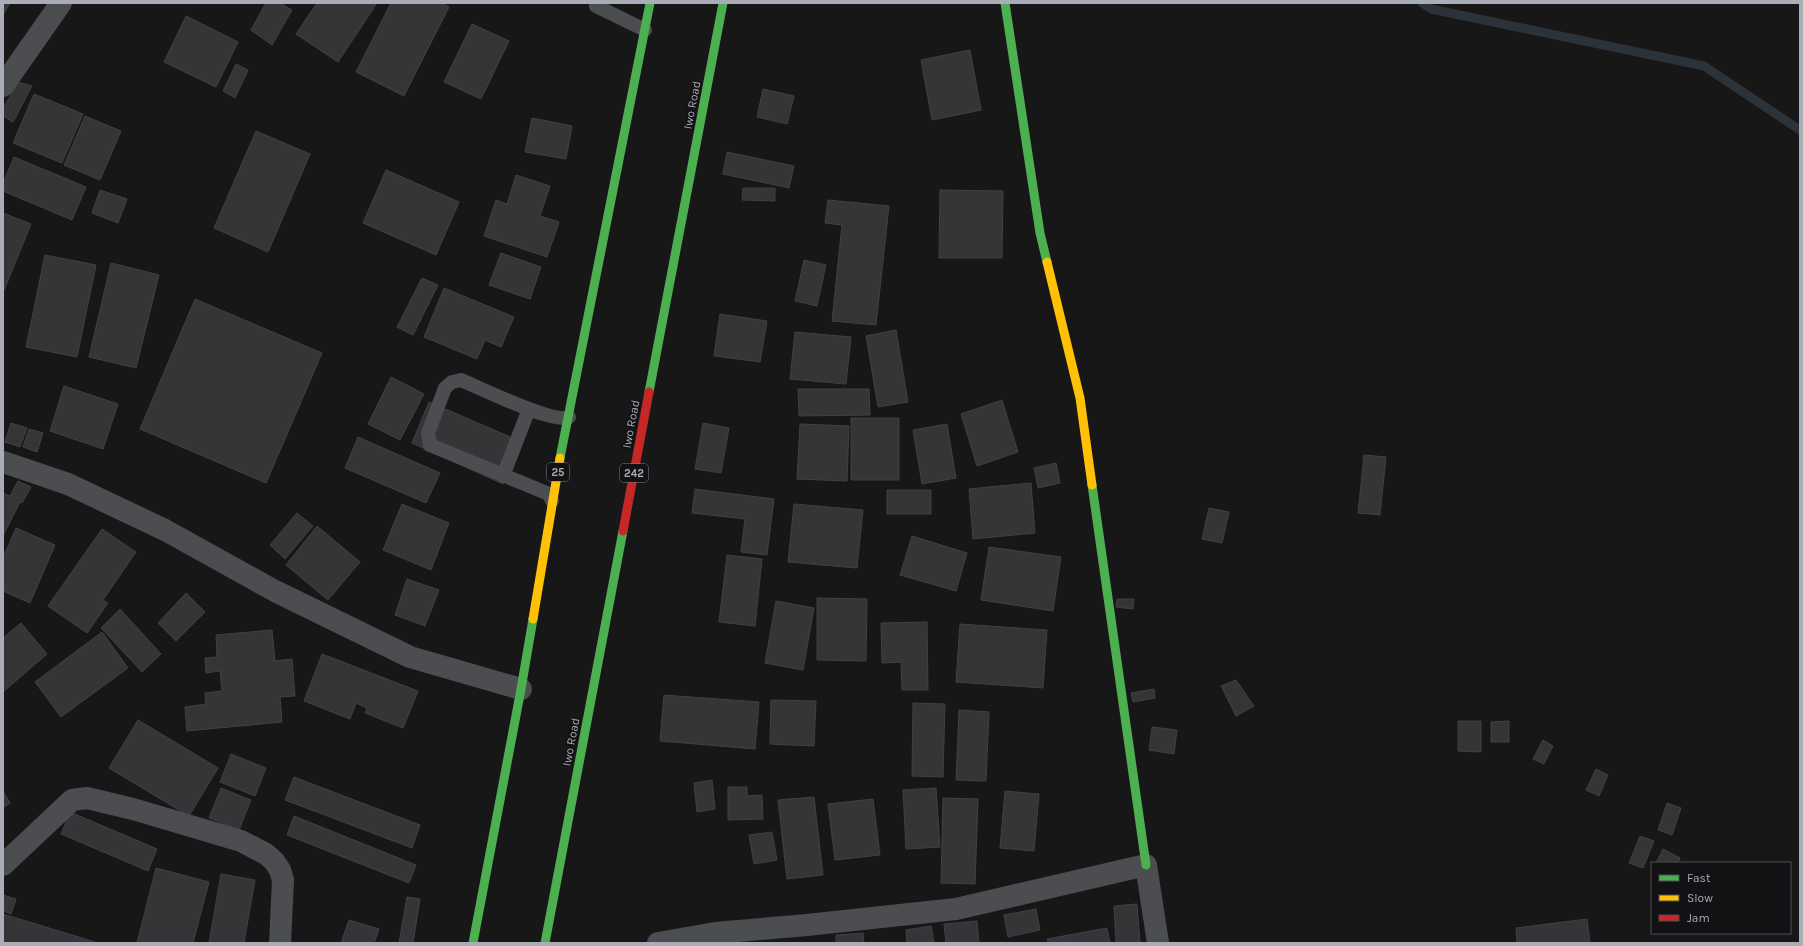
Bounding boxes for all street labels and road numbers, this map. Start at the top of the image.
street label: Iwo Road [680,80,704,130]
street label: Iwo Road [619,399,643,449]
road number: 25 [547,463,569,481]
road number: 242 [620,464,648,482]
street label: Iwo Road [559,717,583,767]

